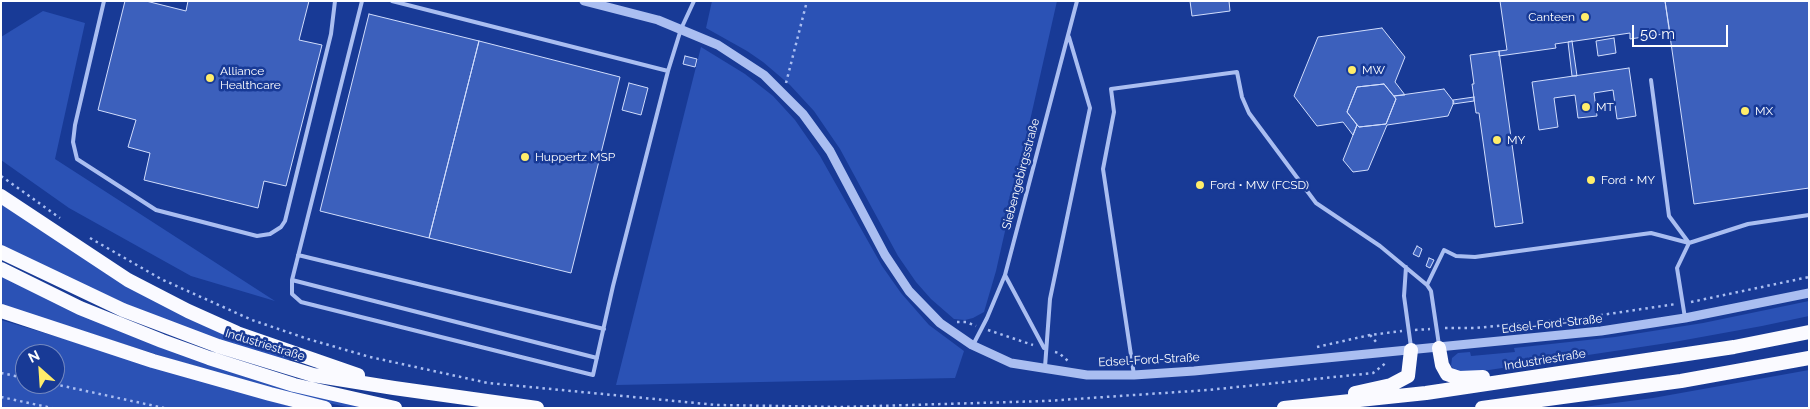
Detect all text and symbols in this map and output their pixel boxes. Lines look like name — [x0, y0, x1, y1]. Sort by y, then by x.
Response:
place label: Canteen — [1528, 10, 1575, 24]
marker: Canteen — [1579, 11, 1591, 23]
scale bar — [1635, 15, 1731, 47]
text: 50 m — [1640, 25, 1675, 43]
place label: MW — [1362, 63, 1385, 77]
place label: Alliance Healthcare — [220, 64, 281, 92]
marker: MW — [1346, 64, 1358, 76]
marker: Alliance Healthcare — [204, 72, 216, 84]
place label: MT — [1596, 100, 1614, 114]
marker: MT — [1580, 101, 1592, 113]
place label: MX — [1755, 104, 1773, 118]
marker: MX — [1739, 105, 1751, 117]
street label: Siebengebirgsstraße — [999, 117, 1043, 231]
place label: MY — [1507, 133, 1525, 147]
marker: MY — [1491, 134, 1503, 146]
place label: Huppertz MSP — [535, 150, 615, 164]
marker: Huppertz MSP — [519, 151, 531, 163]
place label: Ford • MY — [1601, 173, 1655, 187]
marker: Ford • MY — [1585, 174, 1597, 186]
place label: Ford • MW (FCSD) — [1210, 178, 1309, 192]
marker: Ford • MW (FCSD) — [1194, 179, 1206, 191]
street label: Edsel-Ford-Straße — [1501, 312, 1603, 336]
street label: Industriestraße — [223, 326, 307, 364]
north arrow — [15, 344, 65, 394]
street label: Industriestraße — [1503, 346, 1587, 374]
text: N — [26, 347, 42, 366]
street label: Edsel-Ford-Straße — [1098, 350, 1200, 370]

